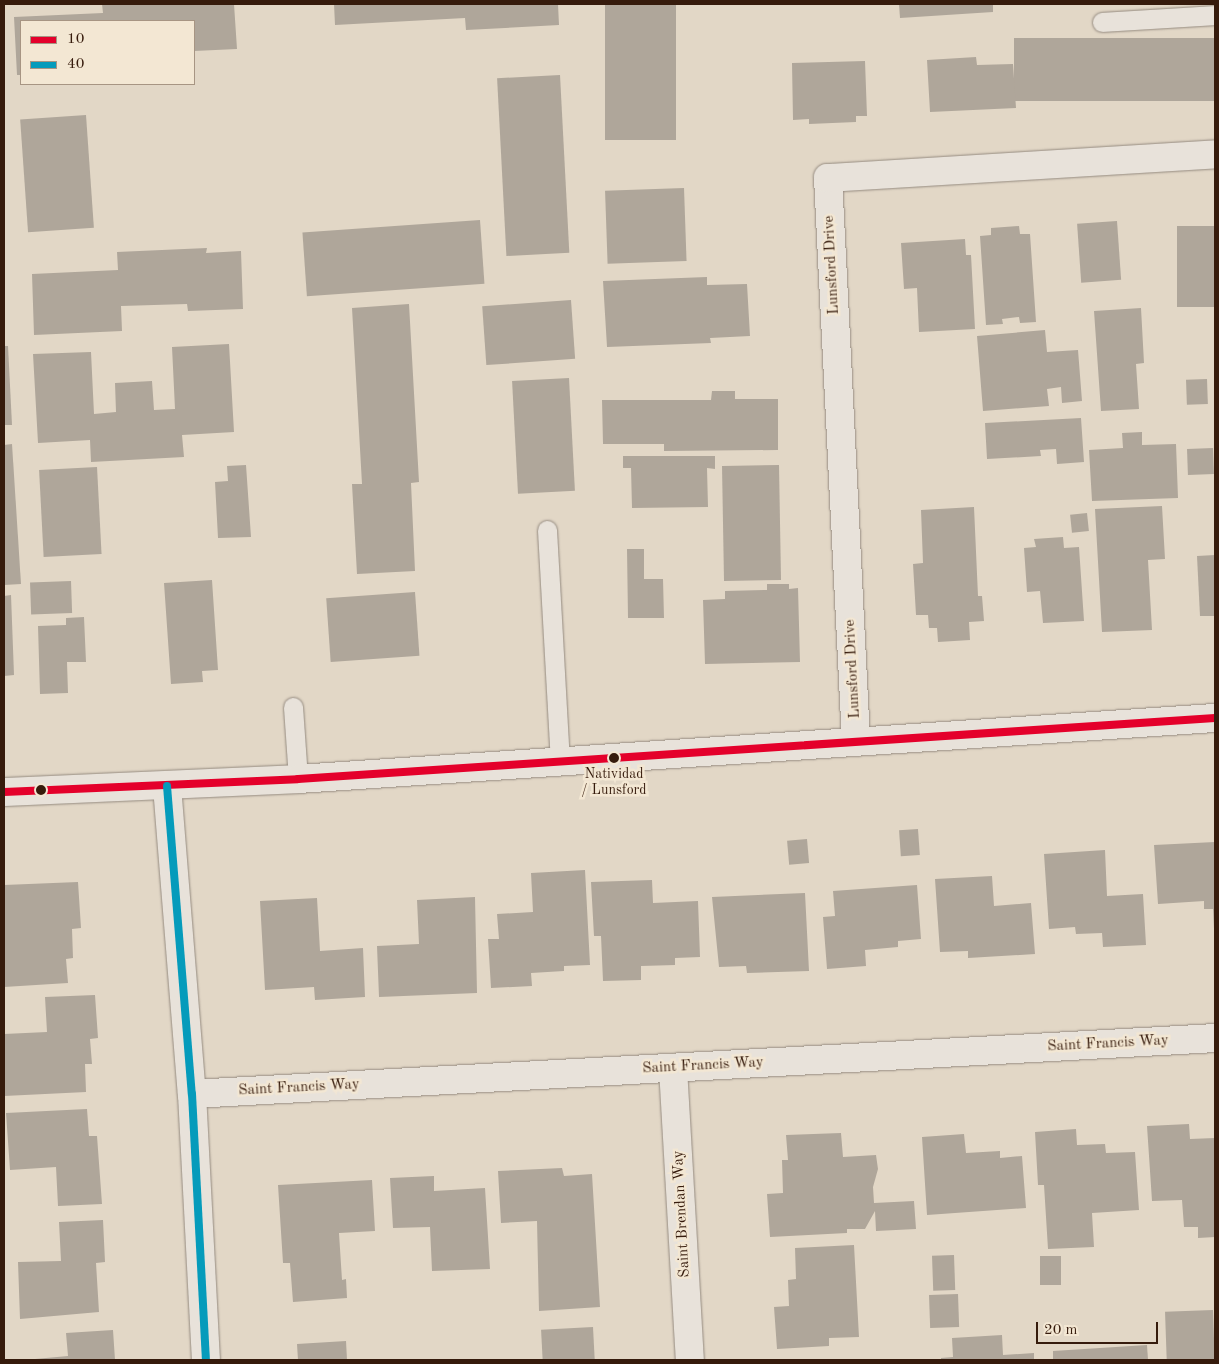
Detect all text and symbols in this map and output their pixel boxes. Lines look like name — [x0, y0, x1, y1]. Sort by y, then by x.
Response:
legend — [20, 20, 195, 85]
text: 10 — [67, 32, 84, 47]
text: 40 — [67, 57, 84, 72]
street label: Lunsford Drive — [820, 215, 844, 315]
street label: Lunsford Drive — [841, 619, 865, 719]
marker: Natividad / Lunsford — [609, 753, 619, 763]
place label: Natividad / Lunsford — [581, 766, 647, 799]
unlabelled marker — [36, 785, 46, 795]
street label: Saint Francis Way — [1047, 1032, 1169, 1056]
street label: Saint Francis Way — [642, 1054, 764, 1078]
street label: Saint Francis Way — [238, 1076, 360, 1100]
street label: Saint Brendan Way — [670, 1150, 694, 1278]
scale bar — [1039, 1312, 1162, 1344]
text: 20 m — [1044, 1323, 1078, 1338]

